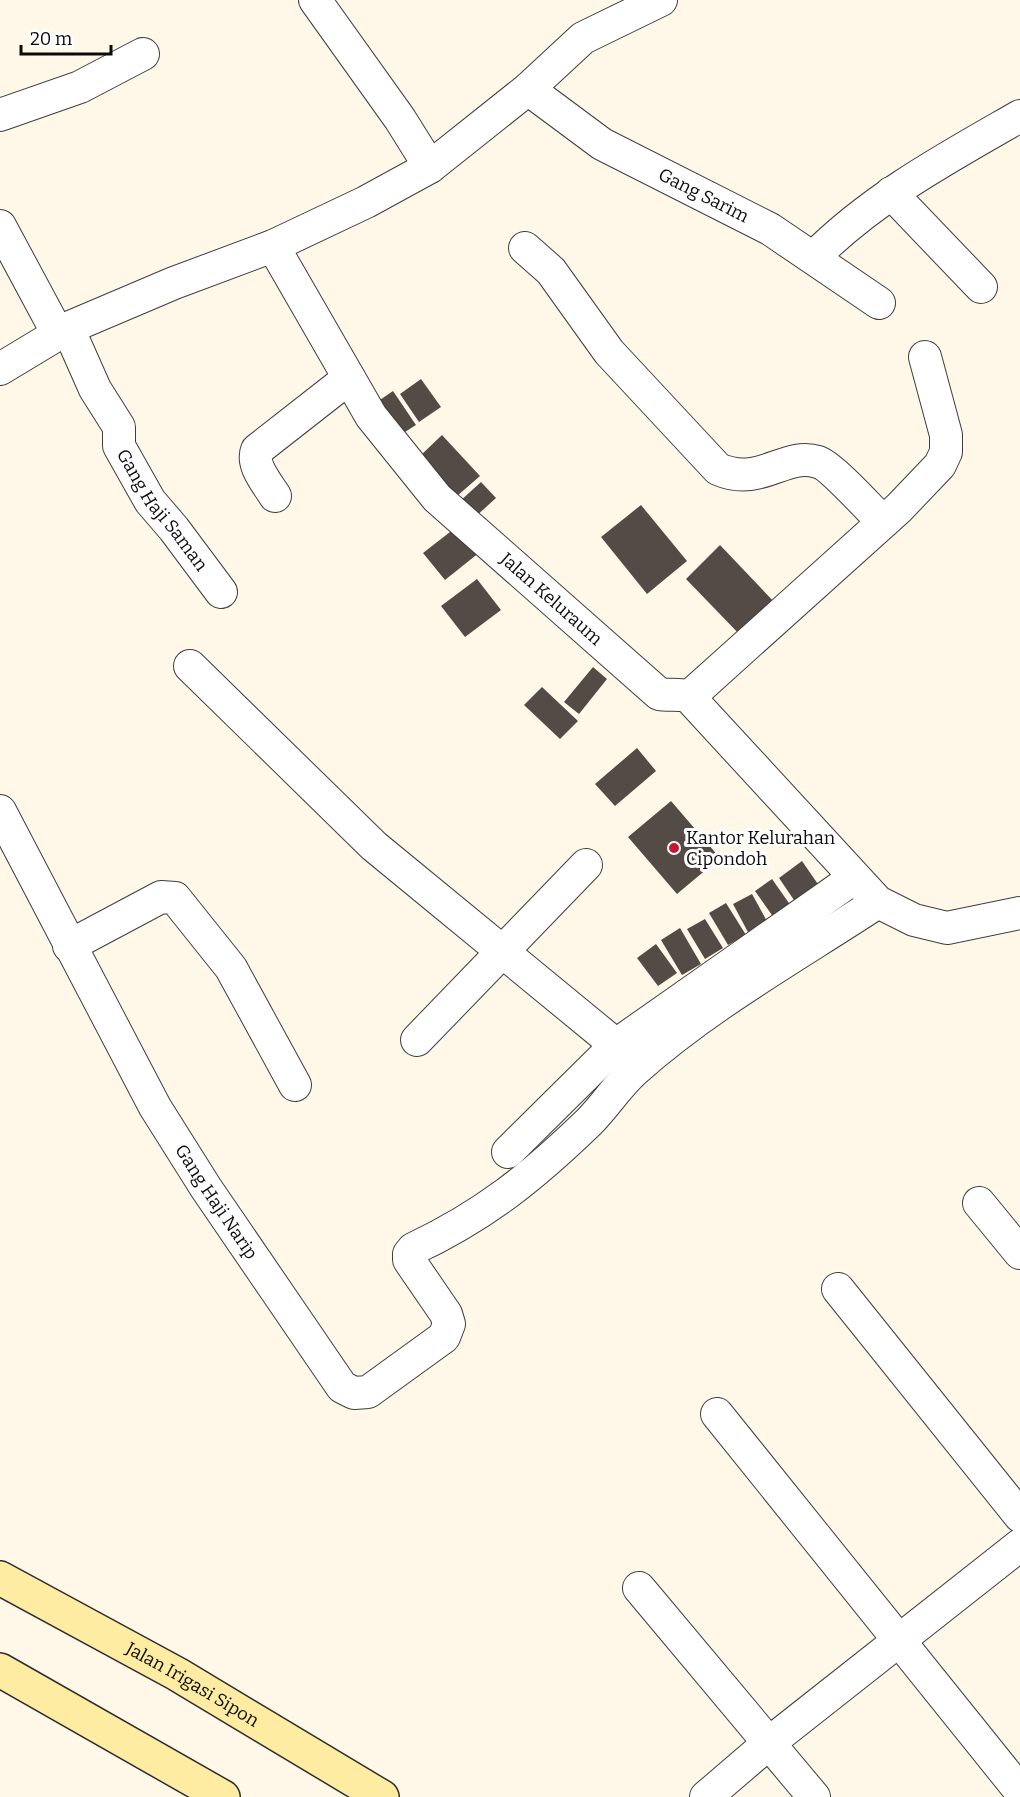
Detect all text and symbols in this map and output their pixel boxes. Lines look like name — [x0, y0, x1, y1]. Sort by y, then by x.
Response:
scale bar — [21, 18, 111, 56]
text: 20 m — [30, 28, 72, 50]
street label: Gang Sarim — [655, 163, 752, 227]
street label: Gang Haji Saman — [112, 445, 213, 576]
street label: Jalan Keluraum — [495, 547, 607, 650]
place label: Kantor Kelurahan Cipondoh — [686, 827, 836, 870]
marker: Kantor Kelurahan Cipondoh — [667, 841, 681, 855]
street label: Gang Haji Narip — [170, 1140, 262, 1263]
street label: Jalan Irigasi Sipon — [121, 1637, 264, 1732]

